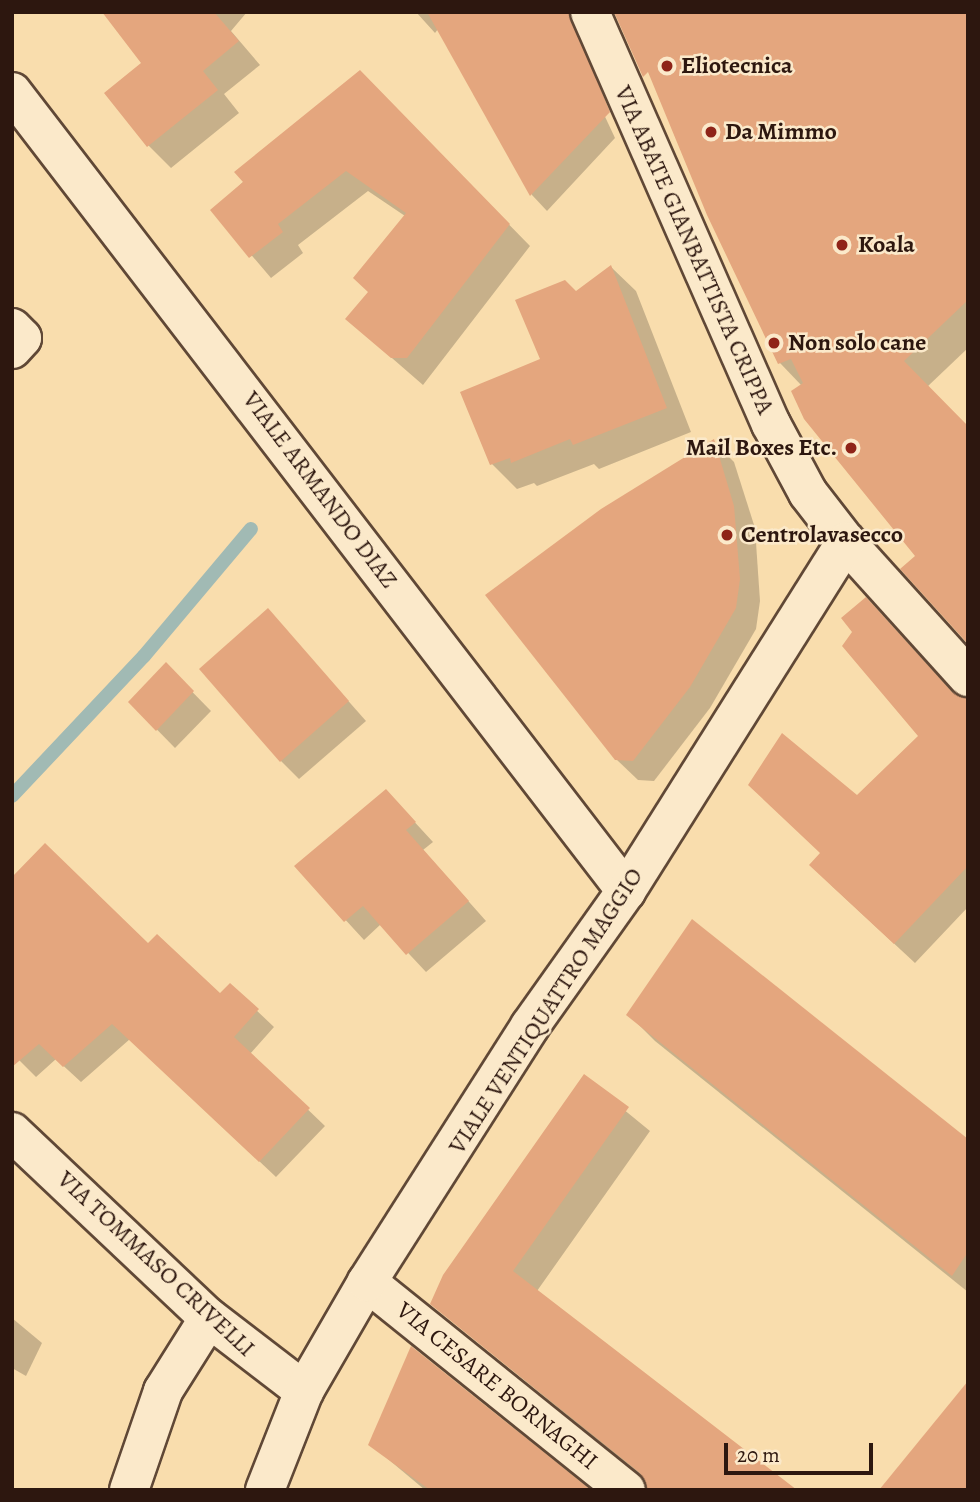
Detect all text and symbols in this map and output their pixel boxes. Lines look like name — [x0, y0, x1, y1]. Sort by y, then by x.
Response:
place label: Eliotecnica — [681, 52, 793, 80]
marker: Eliotecnica — [659, 58, 675, 74]
street label: VIA ABATE GIANBATTISTA CRIPPA — [608, 81, 780, 419]
place label: Da Mimmo — [725, 118, 837, 146]
marker: Da Mimmo — [703, 124, 719, 140]
place label: Koala — [858, 231, 915, 259]
marker: Koala — [832, 235, 852, 255]
place label: Non solo cane — [788, 329, 926, 357]
marker: Non solo cane — [766, 335, 782, 351]
street label: VIALE ARMANDO DIAZ — [237, 386, 403, 594]
place label: Mail Boxes Etc. — [686, 434, 837, 462]
marker: Mail Boxes Etc. — [843, 440, 859, 456]
place label: Centrolavasecco — [741, 521, 903, 549]
marker: Centrolavasecco — [719, 527, 735, 543]
street label: VIALE VENTIQUATTRO MAGGIO — [443, 863, 649, 1159]
street label: VIA TOMMASO CRIVELLI — [51, 1165, 261, 1363]
street label: VIA CESARE BORNAGHI — [391, 1296, 603, 1476]
scale bar — [728, 1428, 877, 1472]
text: 20 m — [737, 1441, 780, 1469]

